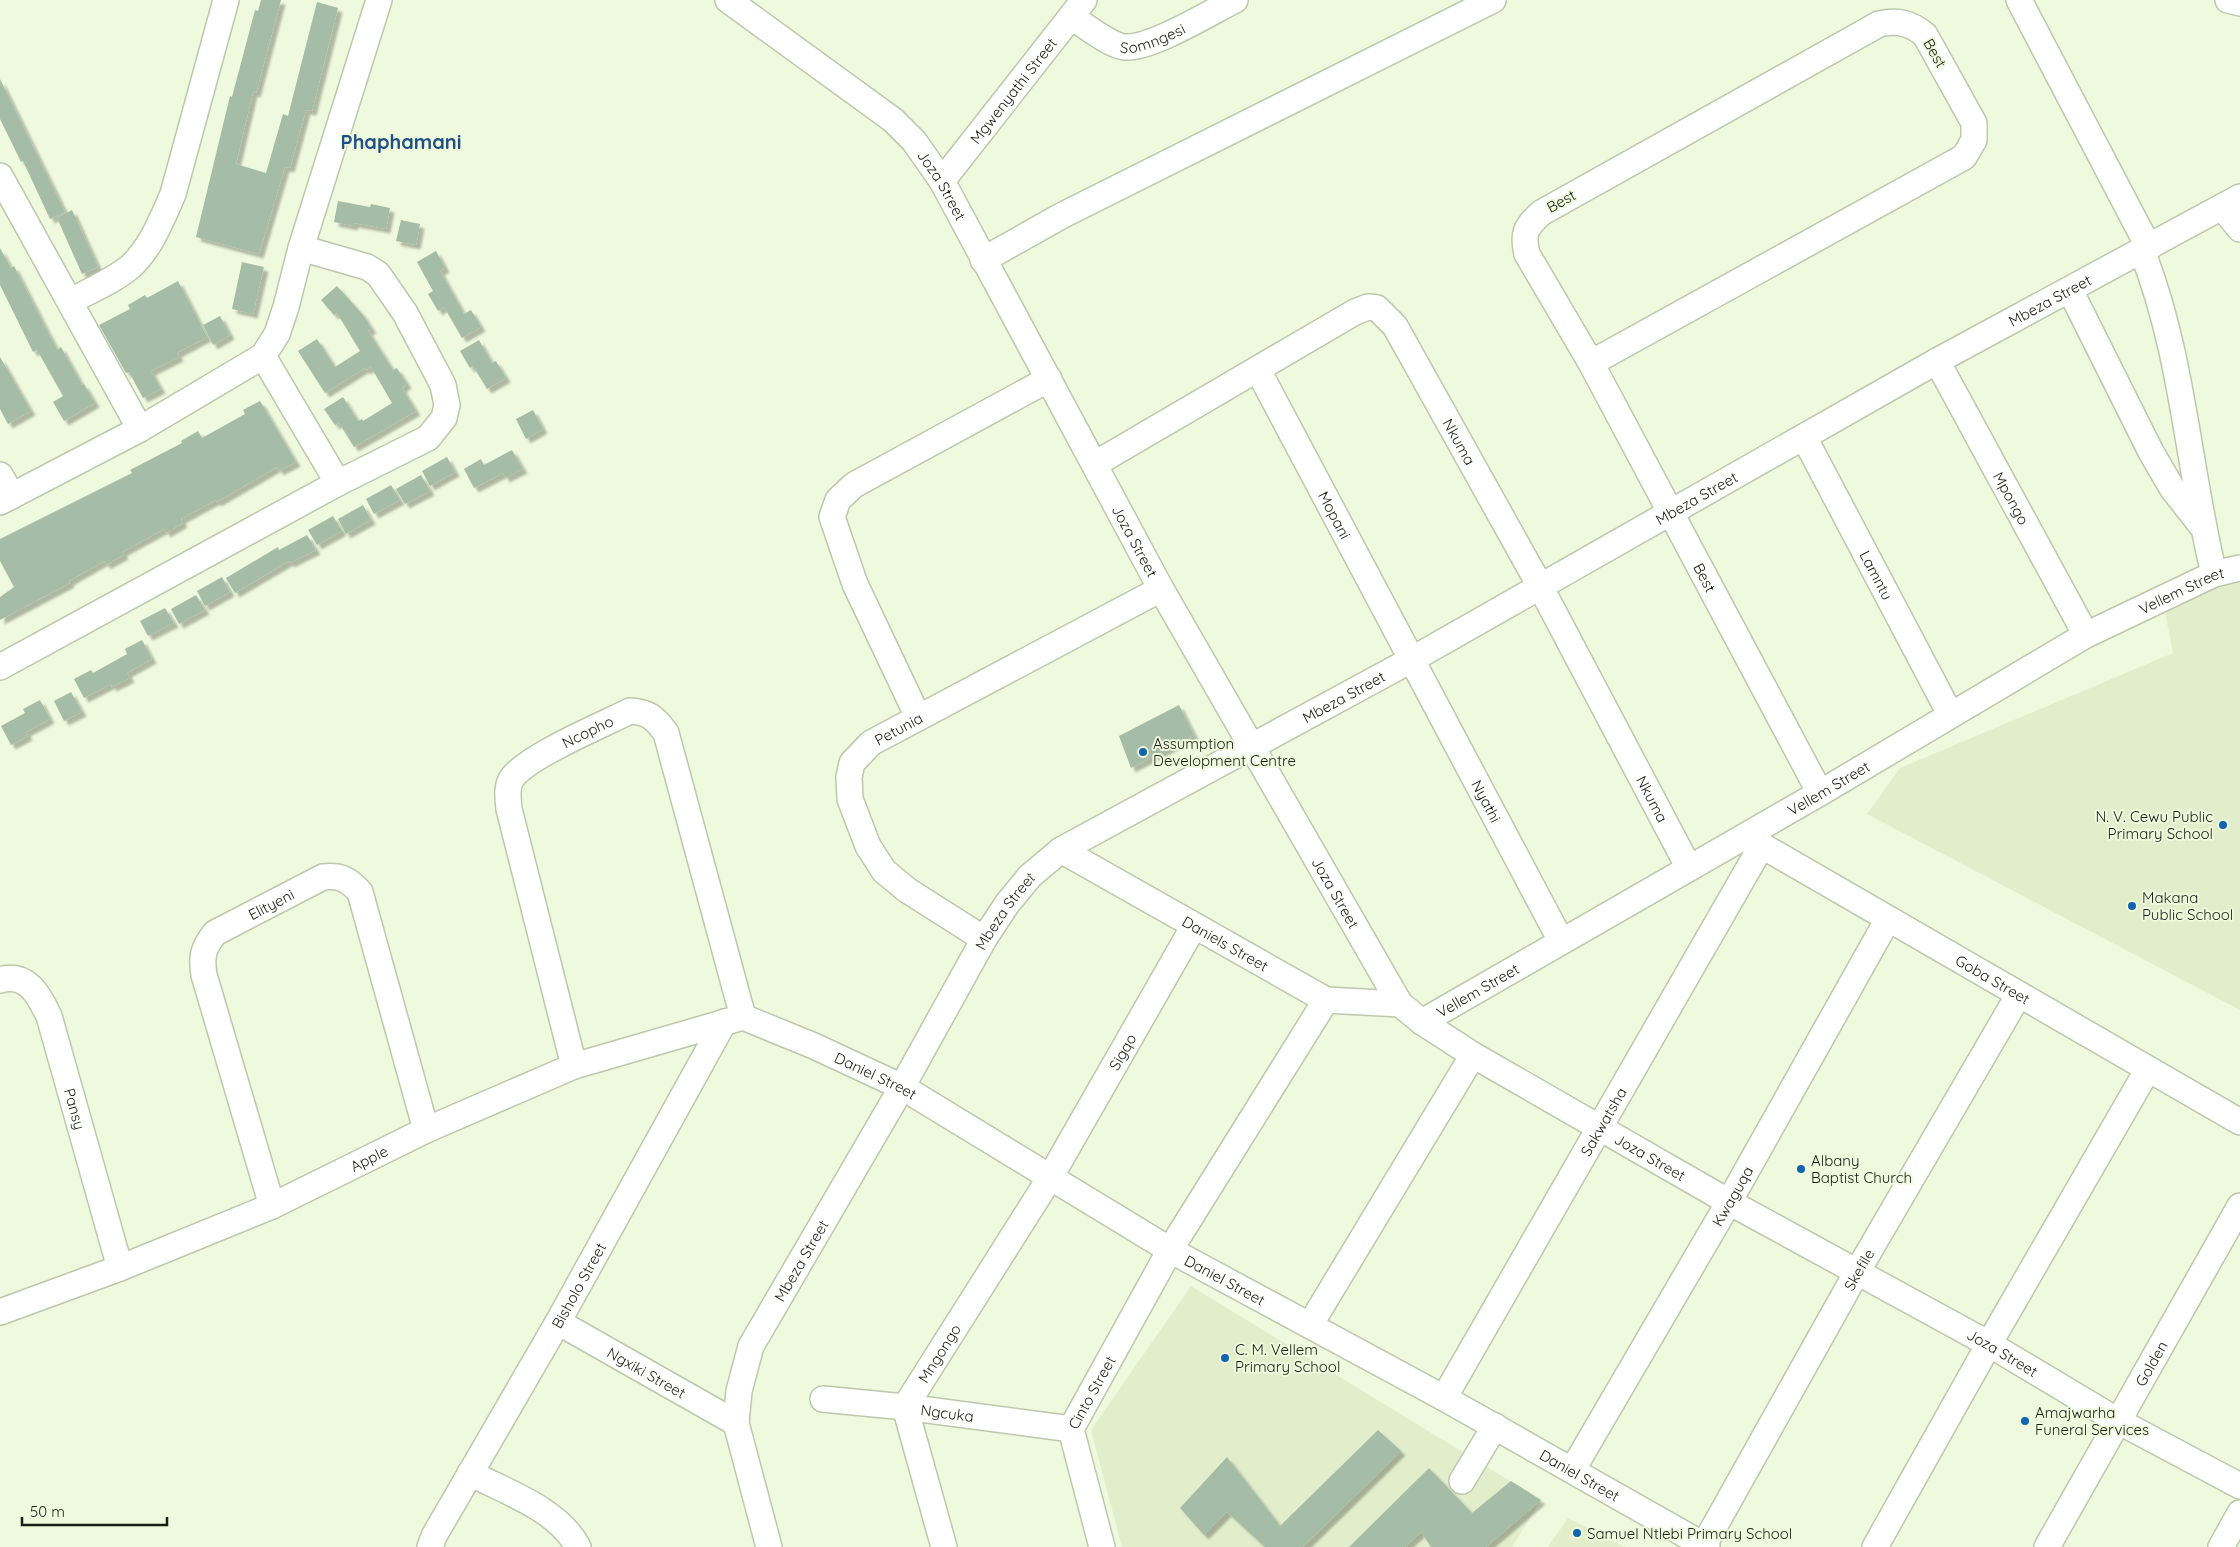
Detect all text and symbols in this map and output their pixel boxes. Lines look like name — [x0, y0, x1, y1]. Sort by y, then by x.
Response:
street label: Somngesi — [1119, 19, 1188, 57]
street label: Mgwenyathi Street — [965, 34, 1061, 147]
street label: Best — [1919, 35, 1951, 71]
district label: Phaphamani — [341, 129, 461, 154]
street label: Joza Street — [914, 146, 971, 223]
street label: Best — [1543, 185, 1579, 217]
street label: Mbeza Street — [2005, 270, 2094, 330]
street label: Nkuma — [1439, 415, 1480, 468]
street label: Mbeza Street — [1652, 467, 1741, 529]
street label: Mpongo — [1989, 468, 2034, 528]
street label: Mopani — [1314, 488, 1355, 542]
street label: Joza Street — [1108, 502, 1162, 580]
street label: Lamntu — [1856, 547, 1898, 603]
street label: Best — [1690, 559, 1721, 595]
street label: Vellem Street — [2135, 563, 2226, 618]
street label: Mbeza Street — [1299, 667, 1388, 727]
street label: Petunia — [871, 708, 926, 749]
street label: Ncopho — [559, 711, 616, 752]
place label: Assumption Development Centre — [1153, 734, 1296, 770]
marker: Assumption Development Centre — [1137, 746, 1149, 758]
street label: Vellem Street — [1784, 756, 1873, 819]
street label: Nkuma — [1632, 772, 1673, 825]
street label: Nyathi — [1468, 777, 1506, 826]
place label: N. V. Cewu Public Primary School — [2095, 807, 2213, 843]
marker: N. V. Cewu Public Primary School — [2217, 819, 2229, 831]
street label: Joza Street — [1308, 854, 1364, 932]
street label: Mbeza Street — [970, 867, 1038, 953]
street label: Elityeni — [245, 884, 297, 924]
place label: Makana Public School — [2142, 888, 2233, 924]
marker: Makana Public School — [2126, 900, 2138, 912]
street label: Daniels Street — [1179, 911, 1272, 975]
street label: Goba Street — [1952, 950, 2033, 1008]
street label: Vellem Street — [1433, 959, 1522, 1021]
street label: Sigqo — [1104, 1030, 1140, 1073]
street label: Daniel Street — [832, 1047, 920, 1103]
street label: Sakwatsha — [1576, 1084, 1630, 1159]
street label: Pansy — [60, 1086, 90, 1132]
street label: Joza Street — [1611, 1129, 1689, 1185]
street label: Apple — [347, 1141, 391, 1175]
place label: Albany Baptist Church — [1811, 1151, 1912, 1187]
street label: Kwaguqa — [1707, 1163, 1757, 1230]
marker: Albany Baptist Church — [1795, 1163, 1807, 1175]
street label: Mbeza Street — [770, 1216, 832, 1305]
street label: Bisholo Street — [547, 1239, 610, 1332]
street label: Skefile — [1839, 1245, 1878, 1294]
street label: Daniel Street — [1181, 1250, 1269, 1309]
street label: Mngongo — [913, 1320, 965, 1386]
street label: Joza Street — [1964, 1324, 2041, 1381]
street label: Golden — [2131, 1337, 2171, 1389]
place label: C. M. Vellem Primary School — [1235, 1340, 1340, 1376]
street label: Ngxiki Street — [604, 1343, 689, 1402]
street label: Cinto Street — [1063, 1352, 1119, 1432]
marker: C. M. Vellem Primary School — [1219, 1352, 1231, 1364]
street label: Ngcuka — [920, 1400, 975, 1426]
place label: Amajwarha Funeral Services — [2035, 1403, 2149, 1439]
marker: Amajwarha Funeral Services — [2019, 1415, 2031, 1427]
street label: Daniel Street — [1536, 1445, 1623, 1505]
scale bar — [22, 1494, 168, 1526]
text: 50 m — [30, 1502, 65, 1521]
place label: Samuel Ntlebi Primary School — [1587, 1524, 1792, 1543]
marker: Samuel Ntlebi Primary School — [1571, 1527, 1583, 1539]

